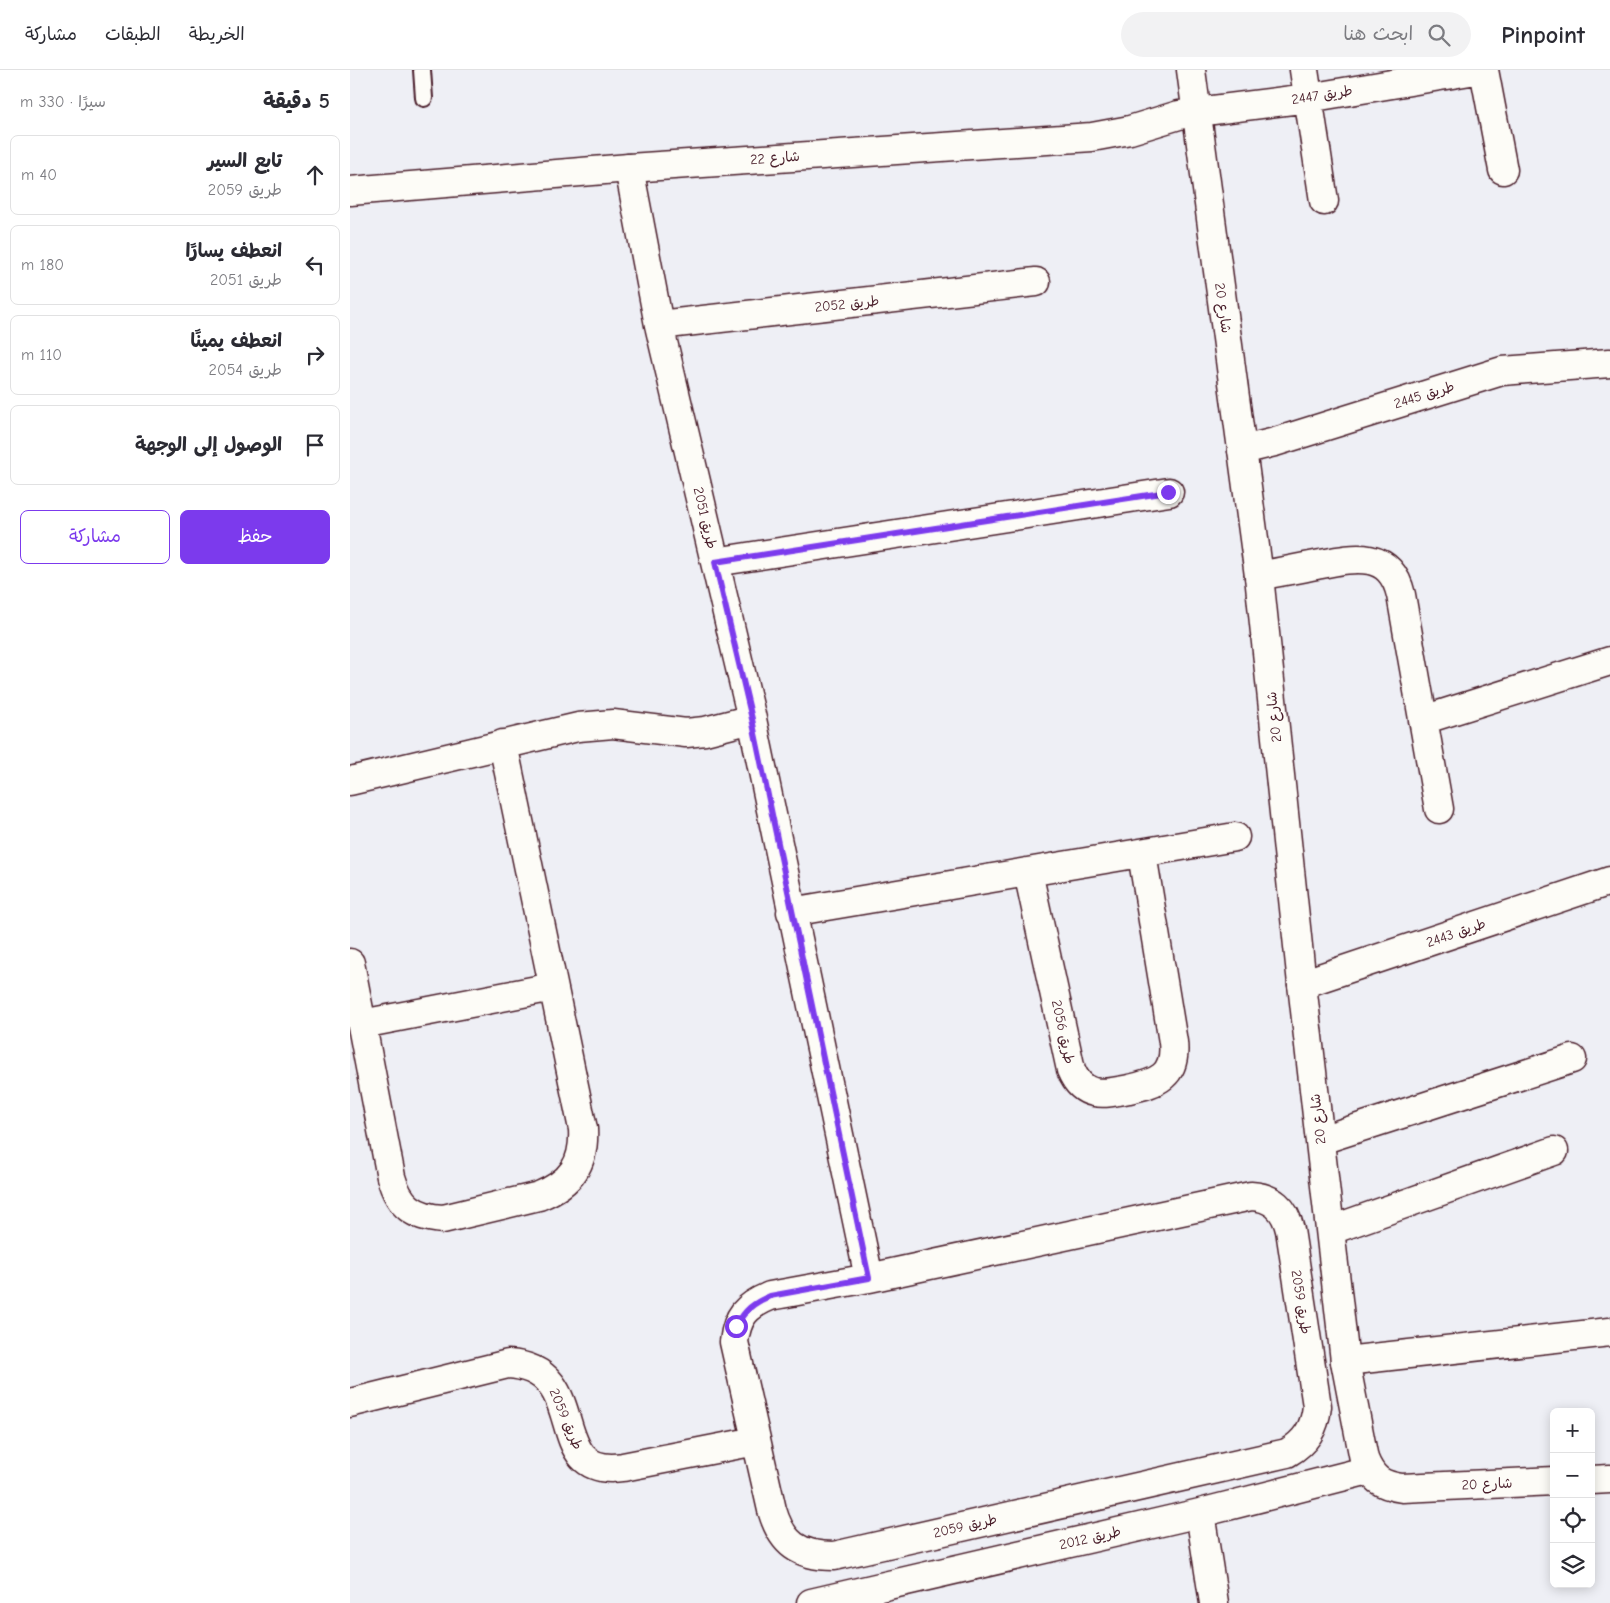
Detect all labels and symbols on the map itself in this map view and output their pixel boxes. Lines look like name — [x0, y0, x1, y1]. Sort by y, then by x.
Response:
street label: طريق 2447 — [1290, 82, 1354, 108]
street label: شارع 22 — [750, 148, 800, 169]
street label: شارع 20 — [1210, 282, 1235, 334]
street label: طريق 2052 — [814, 292, 880, 316]
street label: طريق 2445 — [1392, 378, 1456, 412]
route end — [1157, 481, 1180, 504]
street label: طريق 2051 — [690, 485, 720, 551]
street label: شارع 20 — [1263, 691, 1286, 743]
street label: طريق 2443 — [1424, 915, 1488, 951]
street label: طريق 2056 — [1048, 998, 1078, 1066]
street label: شارع 20 — [1306, 1093, 1331, 1145]
street label: طريق 2059 — [1288, 1269, 1314, 1335]
route start — [725, 1315, 748, 1338]
street label: طريق 2059 — [545, 1386, 587, 1452]
street label: شارع 20 — [1461, 1475, 1513, 1494]
street label: طريق 2059 — [931, 1510, 999, 1542]
street label: طريق 2012 — [1057, 1523, 1123, 1553]

